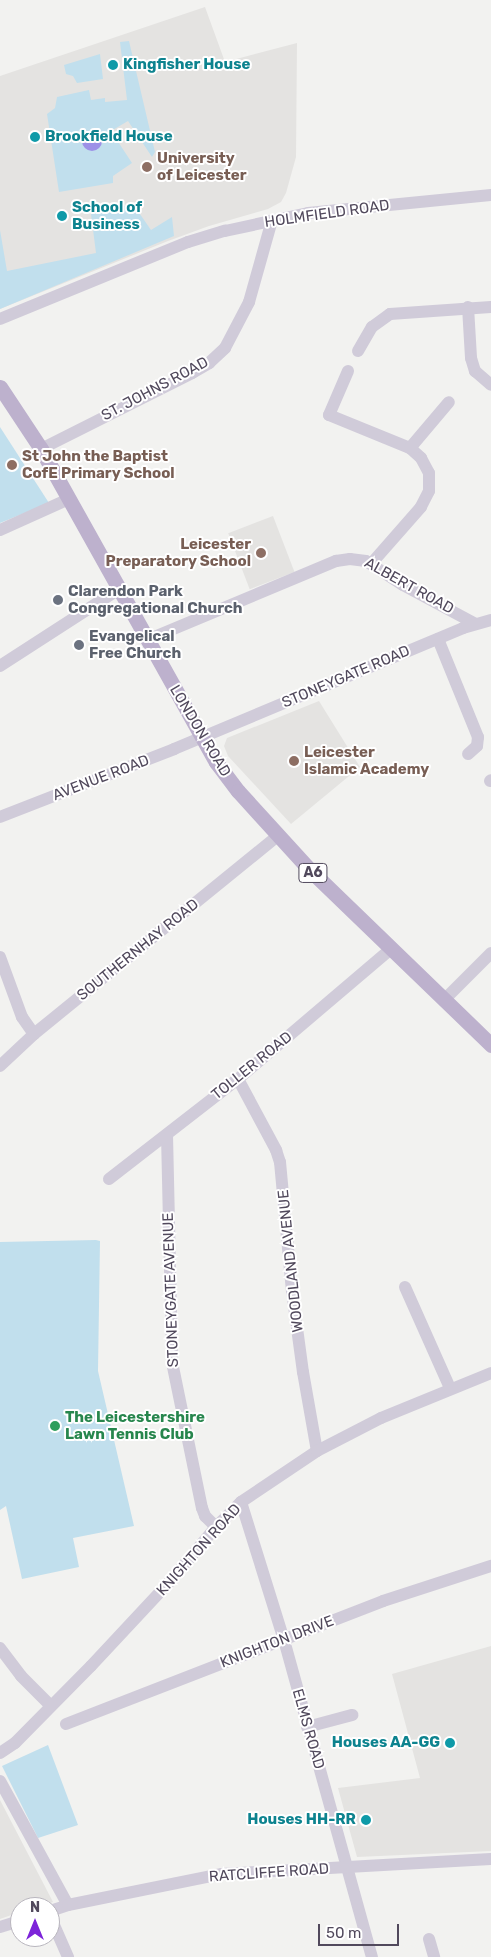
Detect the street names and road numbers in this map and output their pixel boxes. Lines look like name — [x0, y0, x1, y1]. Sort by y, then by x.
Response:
street label: HOLMFIELD ROAD — [263, 196, 391, 232]
street label: ST. JOHNS ROAD — [99, 353, 211, 425]
street label: ALBERT ROAD — [361, 554, 457, 618]
street label: STONEYGATE ROAD — [279, 642, 413, 712]
street label: LONDON ROAD — [166, 682, 234, 780]
street label: AVENUE ROAD — [50, 751, 152, 805]
road number: A6 — [298, 861, 328, 884]
street label: SOUTHERNHAY ROAD — [73, 895, 203, 1005]
street label: TOLLER ROAD — [208, 1028, 296, 1104]
street label: WOODLAND AVENUE — [275, 1189, 307, 1333]
street label: STONEYGATE AVENUE — [159, 1212, 183, 1368]
street label: KNIGHTON ROAD — [153, 1500, 245, 1600]
street label: KNIGHTON DRIVE — [218, 1612, 336, 1672]
street label: ELMS ROAD — [288, 1687, 328, 1771]
street label: RATCLIFFE ROAD — [208, 1860, 330, 1886]

